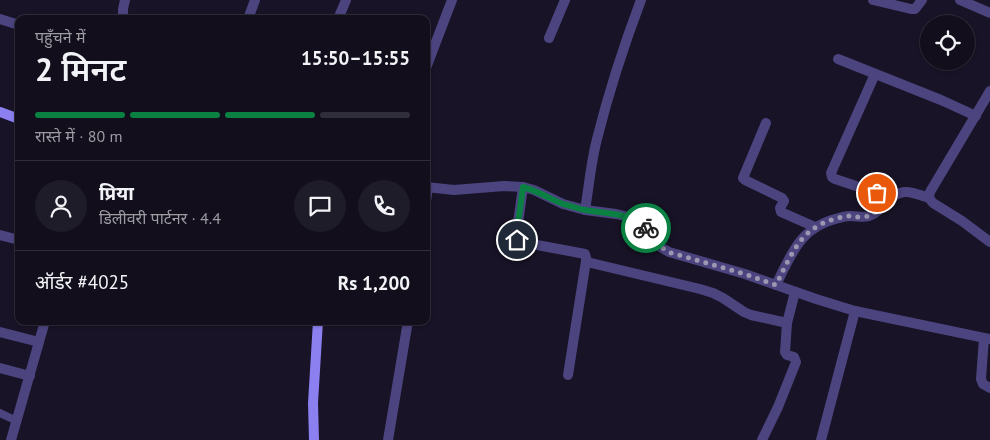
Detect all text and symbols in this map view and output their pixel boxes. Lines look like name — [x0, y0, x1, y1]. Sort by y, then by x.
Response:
map controls — [920, 15, 975, 70]
button: locate — [920, 15, 975, 70]
text: पहुँचने में — [35, 27, 85, 47]
text: 15:50–15:55 — [301, 46, 410, 70]
text: 2 मिनट — [35, 48, 126, 90]
text: रास्ते में · 80 m — [35, 126, 122, 146]
pin — [856, 172, 898, 214]
icon: bag — [863, 179, 891, 207]
button: person — [35, 180, 87, 232]
button: chat — [294, 180, 346, 232]
button: phone — [358, 180, 410, 232]
text: प्रिया — [99, 181, 134, 205]
courier — [621, 203, 671, 253]
text: डिलीवरी पार्टनर · 4.4 — [99, 208, 221, 228]
icon: bike — [632, 214, 660, 242]
pin — [496, 219, 538, 261]
icon: home — [503, 226, 531, 254]
text: ऑर्डर #4025 — [35, 270, 129, 294]
text: Rs 1,200 — [338, 271, 410, 295]

